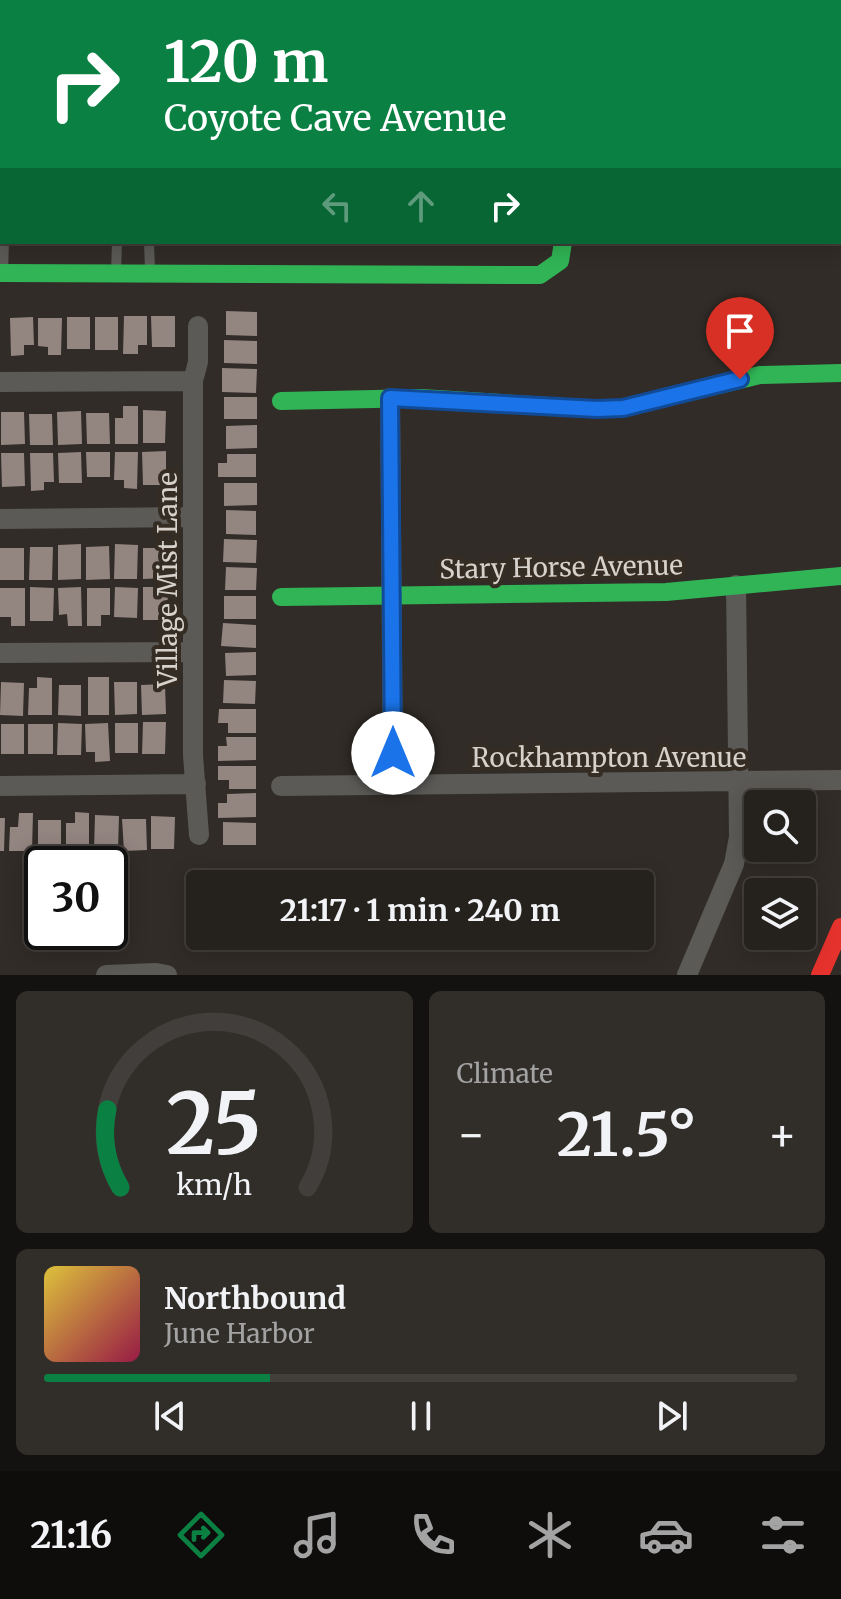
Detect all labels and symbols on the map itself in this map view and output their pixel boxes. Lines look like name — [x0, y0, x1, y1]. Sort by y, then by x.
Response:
pin — [706, 297, 774, 379]
street label: Village Mist Lane — [151, 472, 184, 689]
street label: Stary Horse Avenue — [439, 548, 683, 586]
position arrow — [351, 711, 435, 795]
street label: Rockhampton Avenue — [472, 741, 746, 774]
speed limit sign: 30 — [24, 846, 128, 950]

